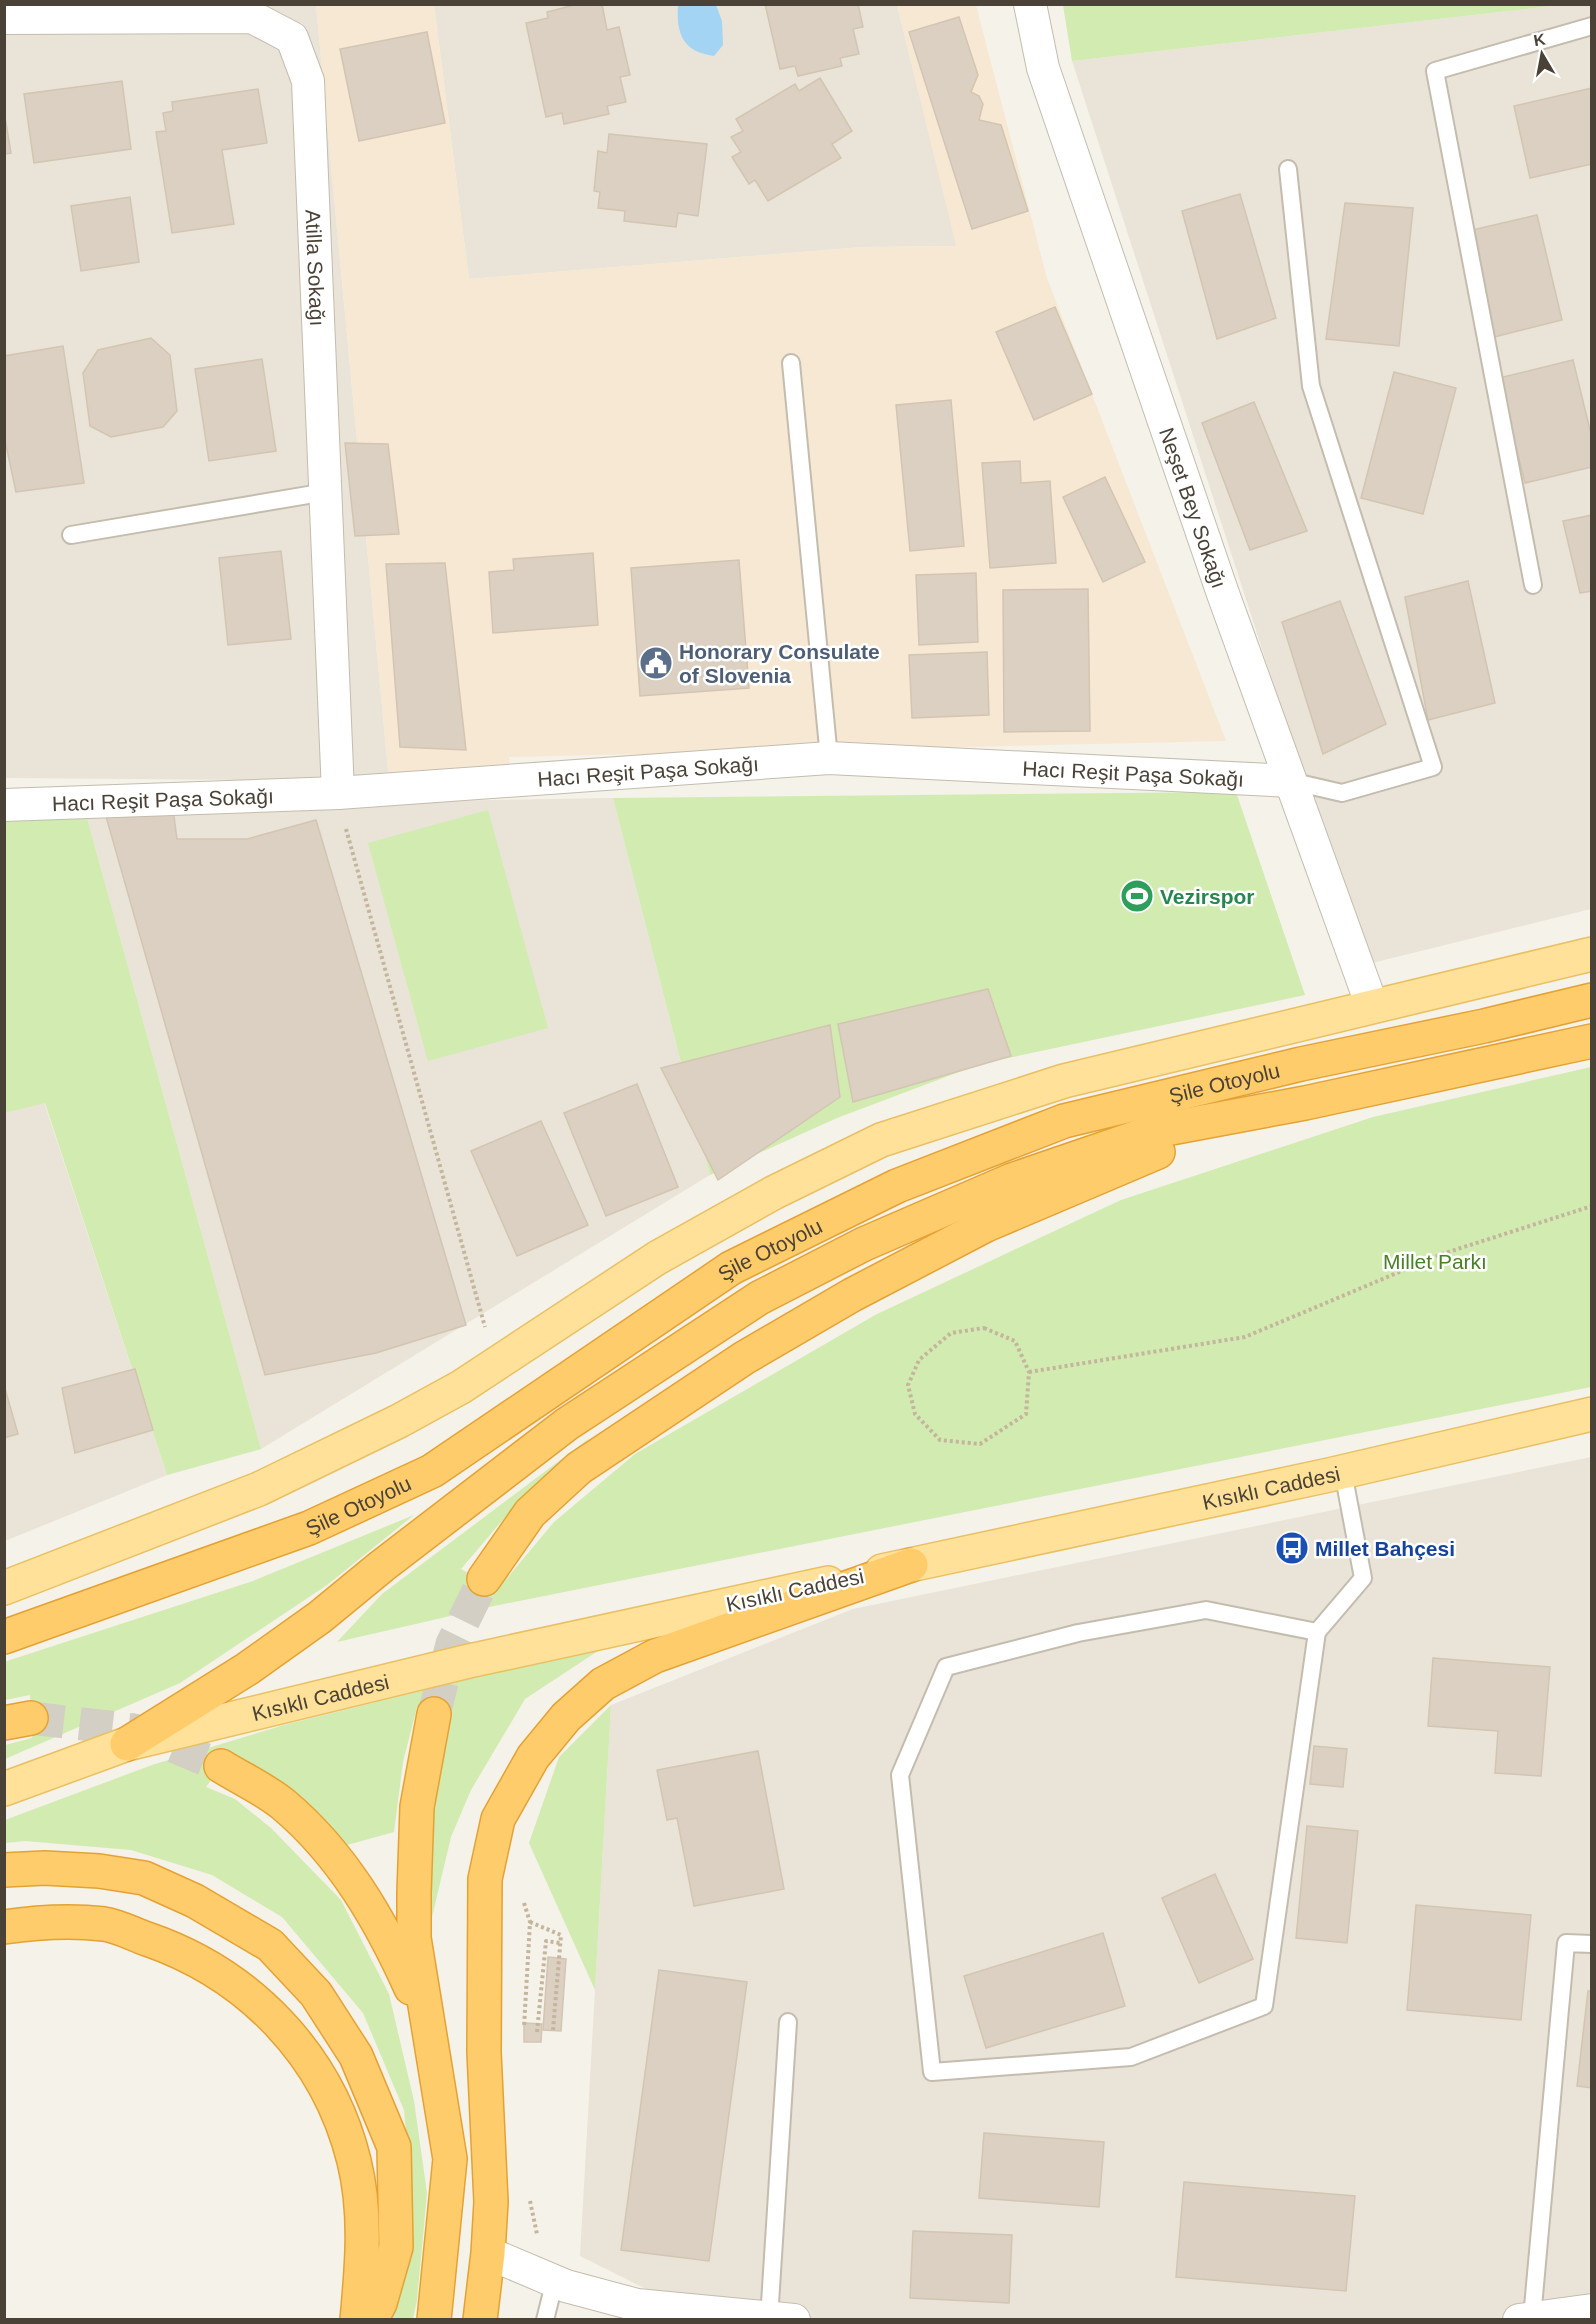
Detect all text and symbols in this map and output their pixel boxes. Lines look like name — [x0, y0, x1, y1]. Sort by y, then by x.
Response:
north arrow — [1512, 24, 1572, 84]
text: K — [1532, 30, 1547, 49]
street label: Atilla Sokağı — [302, 209, 330, 327]
street label: Neşet Bey Sokağı — [1155, 424, 1232, 591]
place label: Honorary Consulate of Slovenia — [679, 640, 880, 687]
public building icon: Honorary Consulate of Slovenia — [638, 645, 674, 681]
street label: Hacı Reşit Paşa Sokağı — [537, 752, 759, 790]
street label: Hacı Reşit Paşa Sokağı — [1022, 756, 1245, 790]
street label: Hacı Reşit Paşa Sokağı — [52, 784, 274, 815]
sports icon: Vezirspor — [1119, 878, 1155, 914]
place label: Vezirspor — [1160, 885, 1255, 908]
street label: Şile Otoyolu — [1166, 1058, 1282, 1107]
street label: Şile Otoyolu — [713, 1213, 826, 1285]
park label: Millet Parkı — [1383, 1250, 1487, 1273]
street label: Kısıklı Caddesi — [1200, 1461, 1342, 1513]
street label: Şile Otoyolu — [302, 1471, 414, 1540]
bus stop icon: Millet Bahçesi — [1274, 1530, 1310, 1566]
place label: Millet Bahçesi — [1315, 1537, 1455, 1560]
street label: Kısıklı Caddesi — [724, 1564, 866, 1616]
street label: Kısıklı Caddesi — [250, 1669, 391, 1725]

